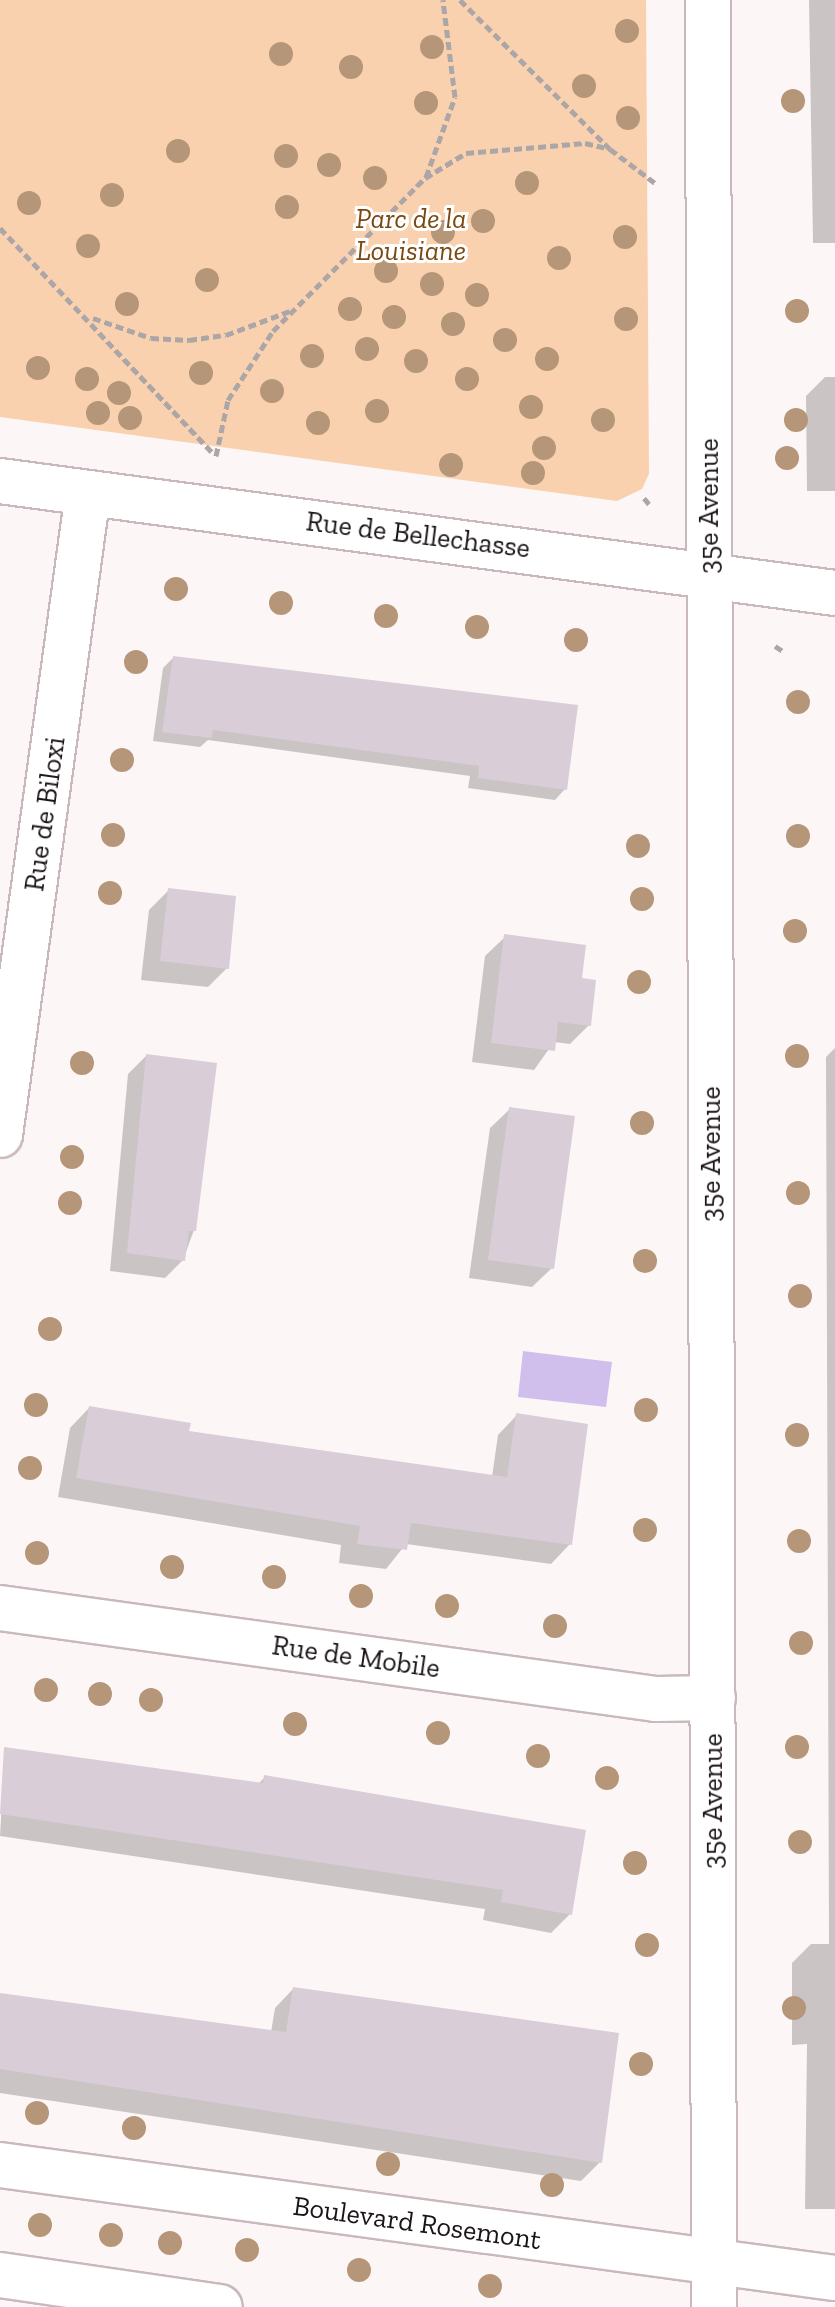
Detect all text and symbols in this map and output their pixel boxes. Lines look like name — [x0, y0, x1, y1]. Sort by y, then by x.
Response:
park label: Parc de la Louisiane — [356, 202, 466, 268]
street label: 35e Avenue — [692, 438, 726, 574]
street label: Rue de Bellechasse — [304, 505, 532, 565]
street label: Rue de Biloxi — [18, 735, 72, 893]
street label: 35e Avenue — [694, 1086, 728, 1222]
street label: Rue de Mobile — [270, 1629, 442, 1685]
street label: 35e Avenue — [696, 1733, 730, 1869]
street label: Boulevard Rosemont — [291, 2189, 543, 2257]

